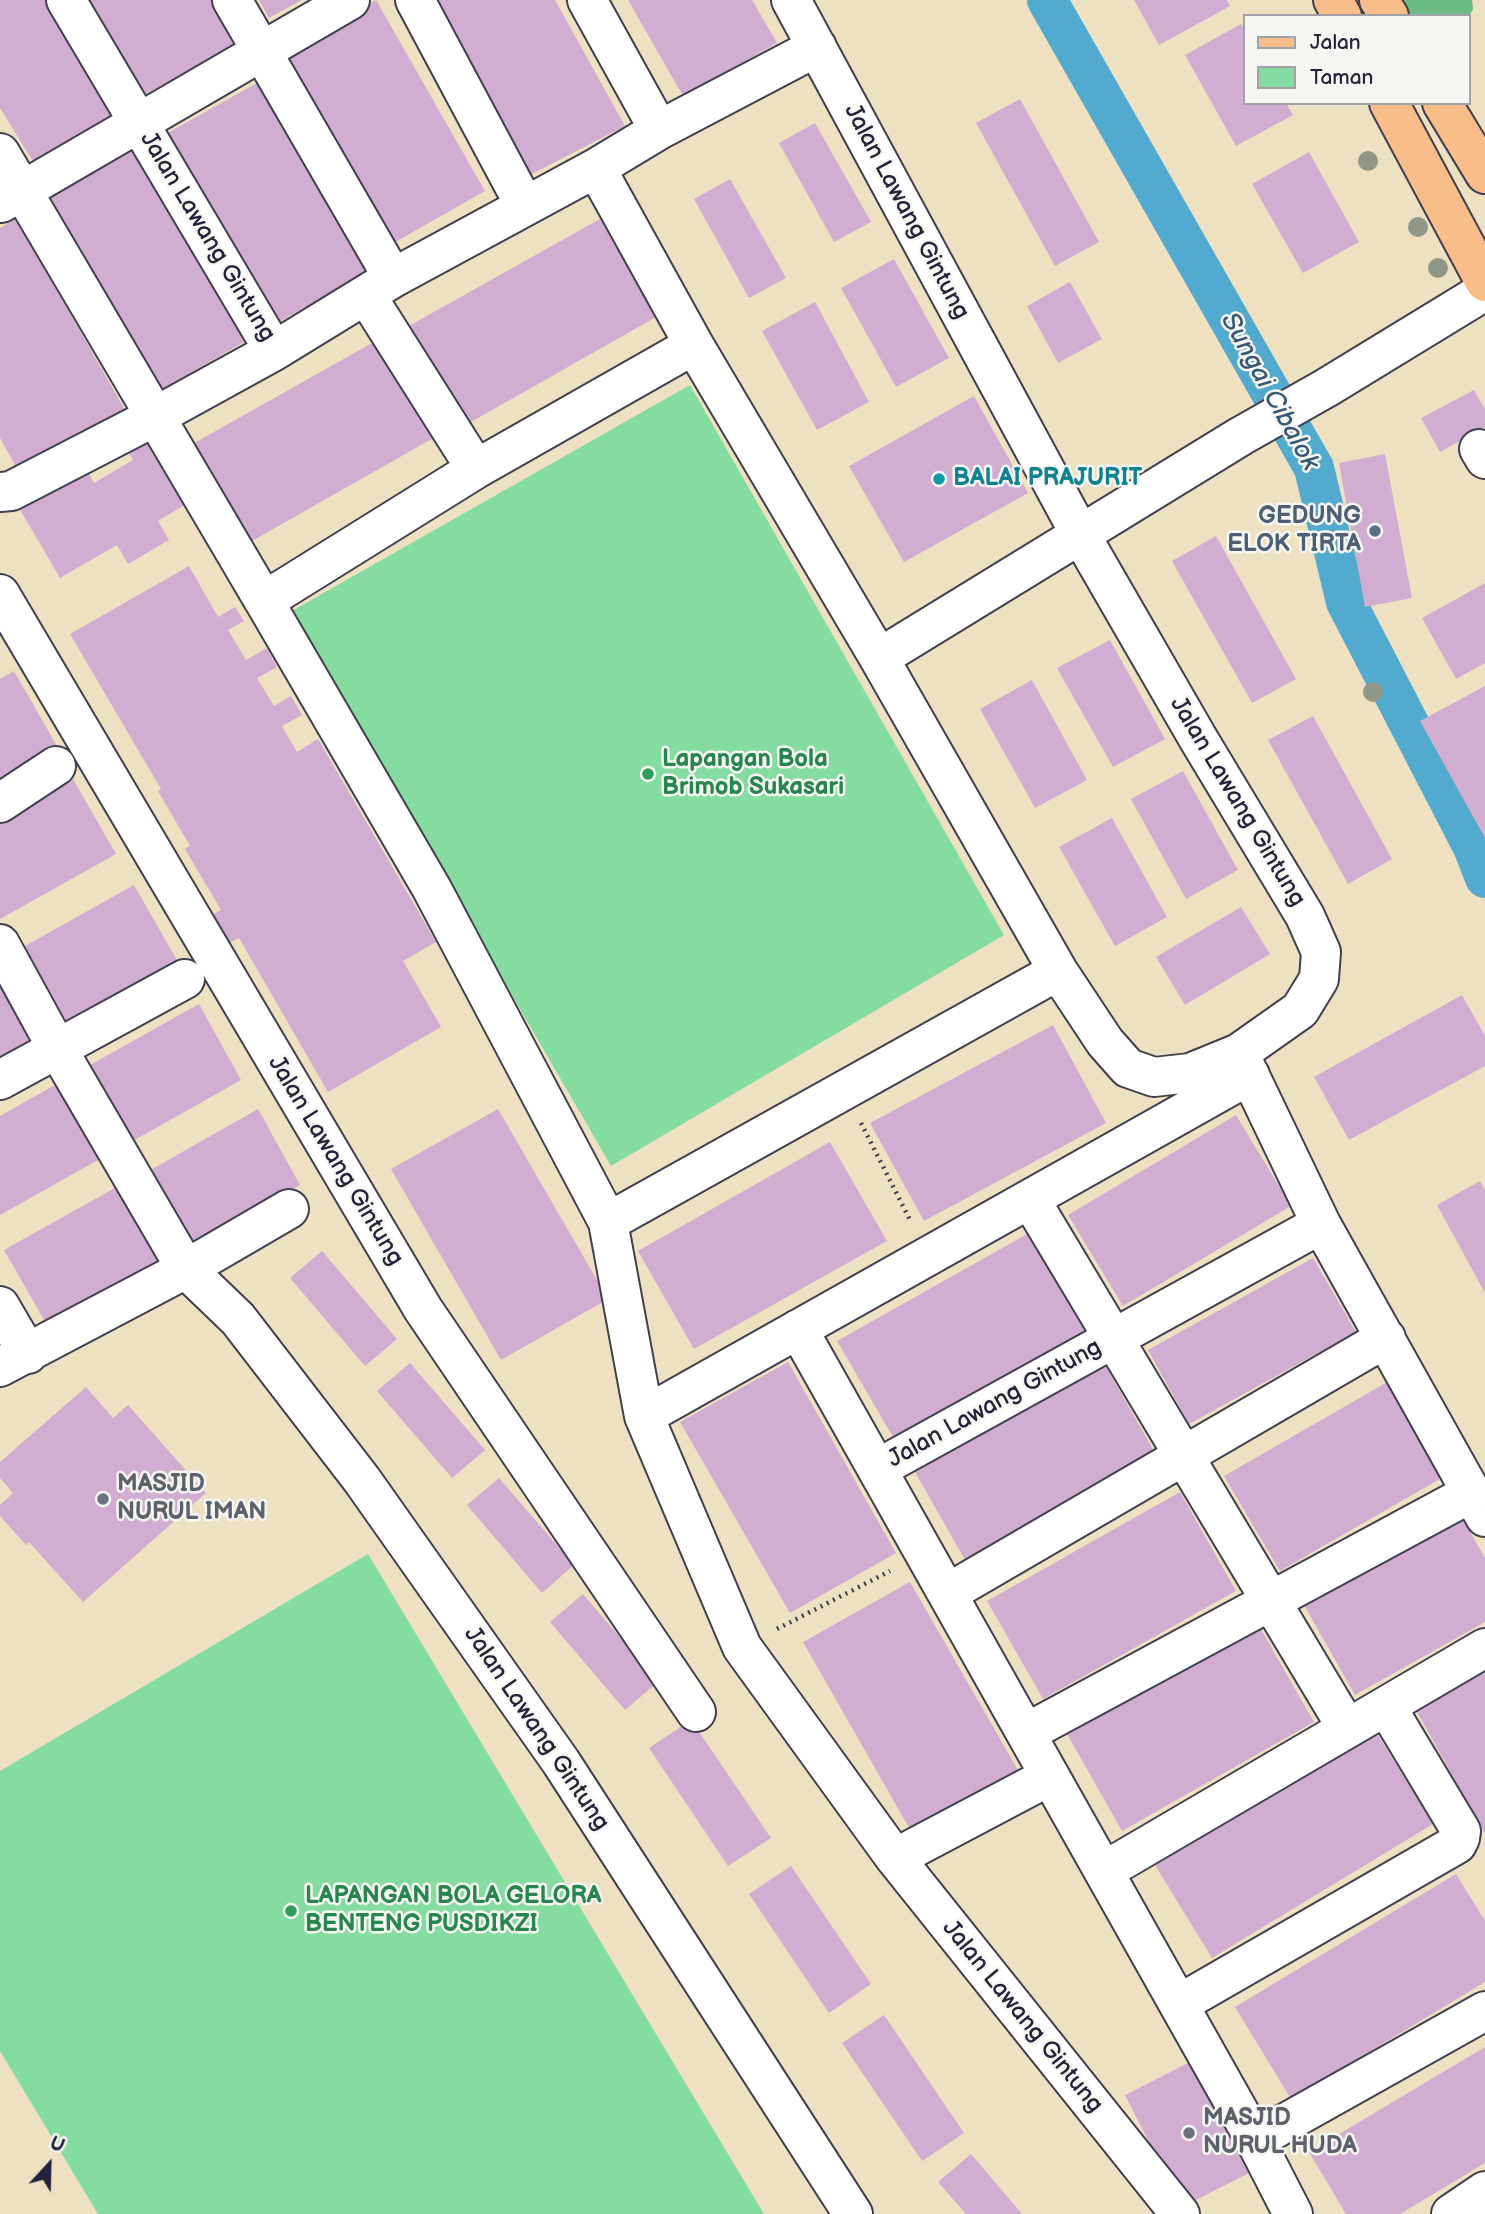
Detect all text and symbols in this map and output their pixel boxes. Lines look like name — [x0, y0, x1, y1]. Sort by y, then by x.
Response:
legend — [1244, 14, 1471, 105]
text: Jalan — [1310, 30, 1361, 55]
text: Taman — [1310, 65, 1373, 90]
street label: Jalan Lawang Gintung — [837, 99, 975, 325]
street label: Jalan Lawang Gintung — [133, 127, 281, 347]
water label: Sungai Cibalok — [1213, 308, 1325, 476]
place label: BALAI PRAJURIT — [953, 465, 1142, 493]
marker: BALAI PRAJURIT — [931, 471, 947, 487]
place label: GEDUNG ELOK TIRTA — [1227, 503, 1361, 559]
marker: GEDUNG ELOK TIRTA — [1367, 523, 1383, 539]
street label: Jalan Lawang Gintung — [1163, 692, 1311, 912]
place label: Lapangan Bola Brimob Sukasari — [662, 746, 844, 802]
marker: Lapangan Bola Brimob Sukasari — [640, 766, 656, 782]
street label: Jalan Lawang Gintung — [261, 1051, 409, 1271]
street label: Jalan Lawang Gintung — [883, 1333, 1107, 1475]
place label: MASJID NURUL IMAN — [117, 1471, 266, 1527]
marker: MASJID NURUL IMAN — [95, 1491, 111, 1507]
street label: Jalan Lawang Gintung — [457, 1622, 615, 1836]
place label: LAPANGAN BOLA GELORA BENTENG PUSDIKZI — [305, 1883, 601, 1939]
marker: LAPANGAN BOLA GELORA BENTENG PUSDIKZI — [283, 1903, 299, 1919]
street label: Jalan Lawang Gintung — [935, 1915, 1109, 2119]
place label: MASJID NURUL HUDA — [1203, 2105, 1357, 2161]
marker: MASJID NURUL HUDA — [1181, 2125, 1197, 2141]
north arrow — [14, 2130, 84, 2200]
text: U — [46, 2132, 68, 2158]

